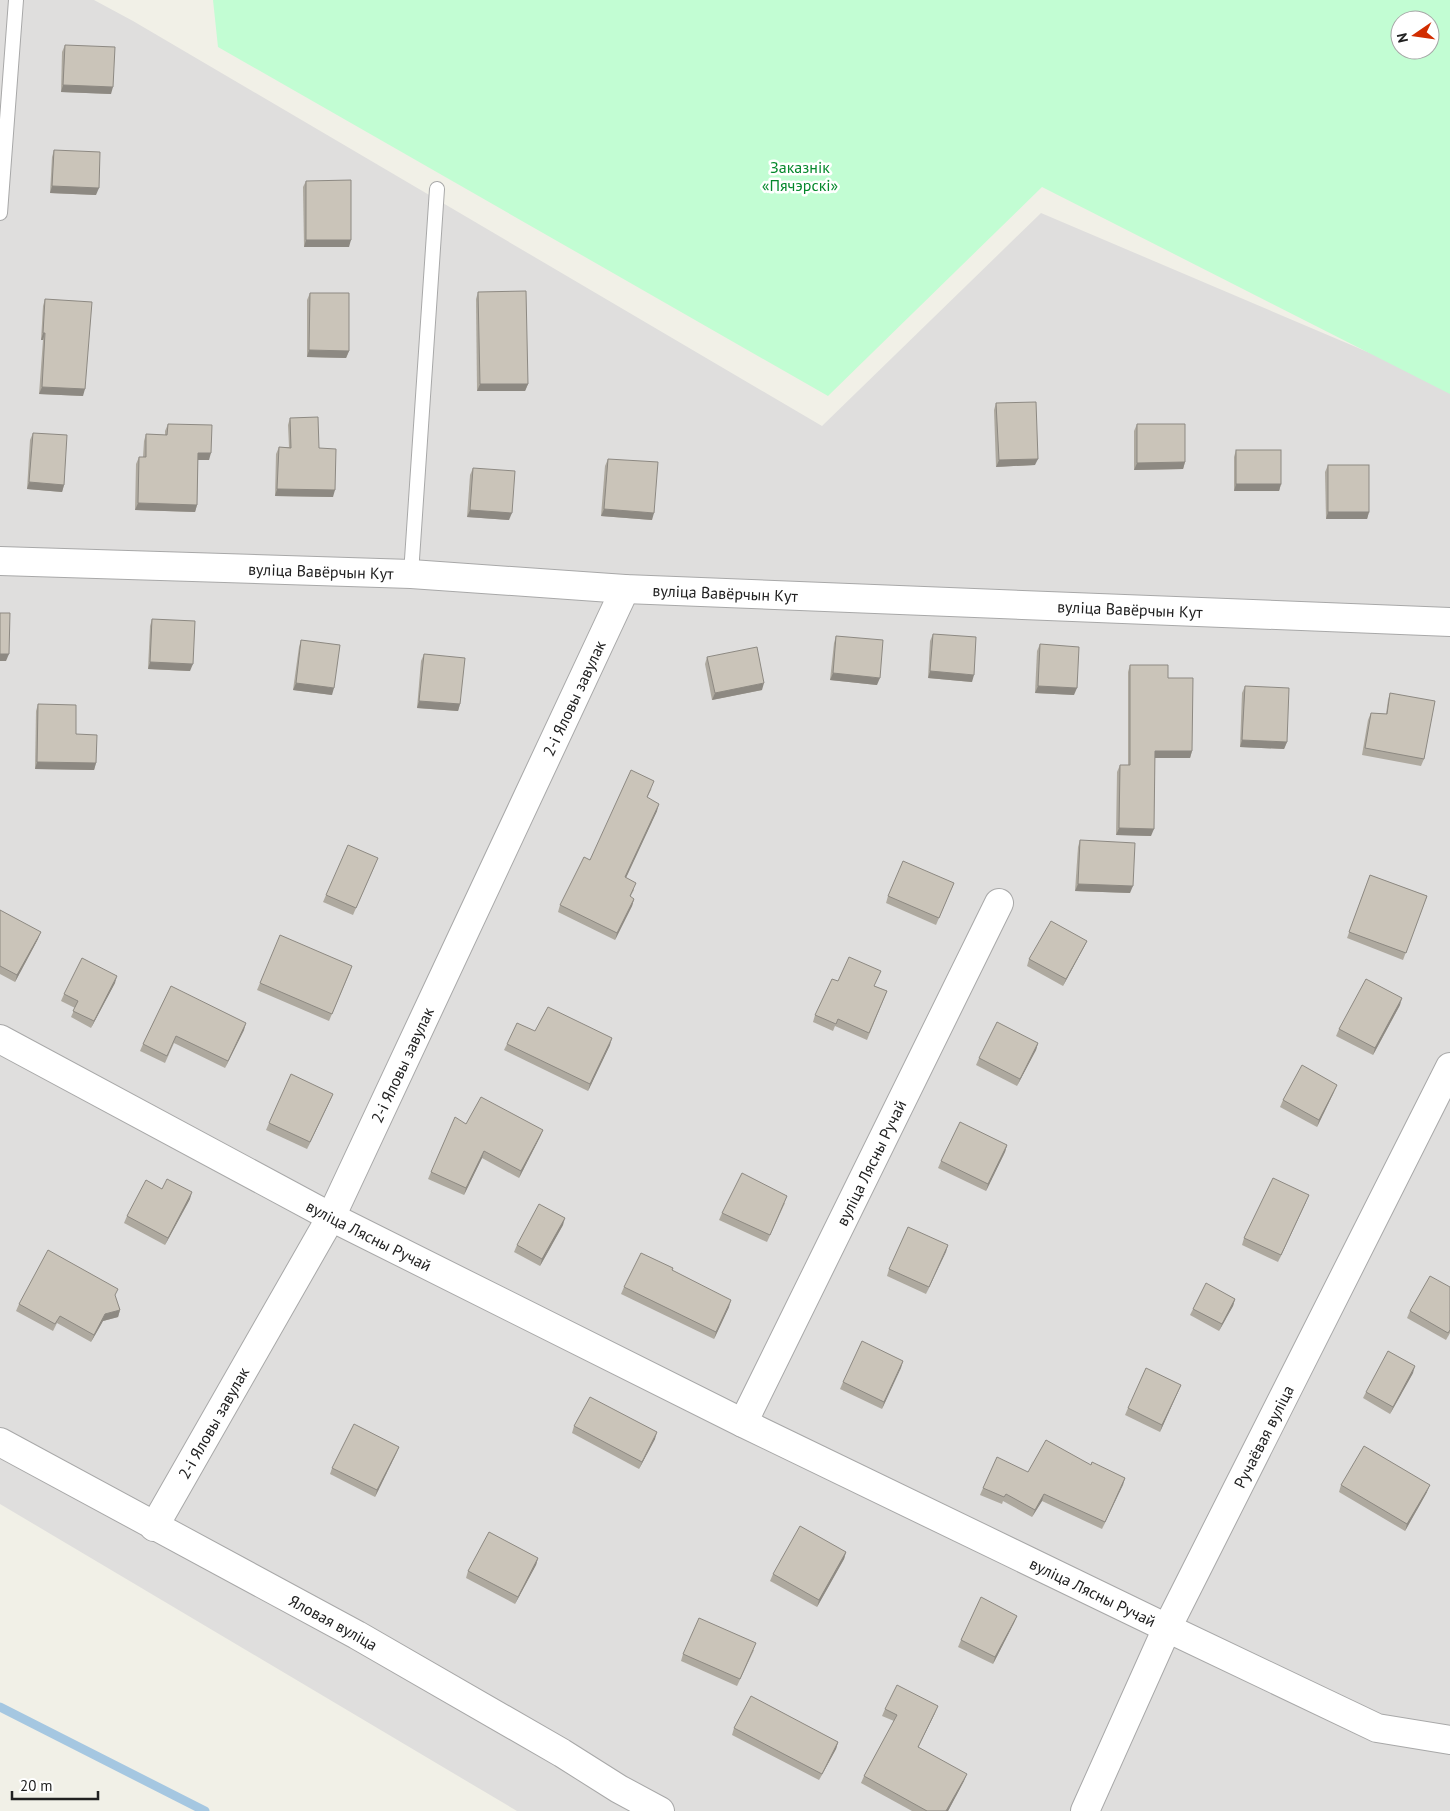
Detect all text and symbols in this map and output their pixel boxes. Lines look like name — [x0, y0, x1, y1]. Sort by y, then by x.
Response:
north arrow — [1390, 10, 1440, 60]
text: N — [1393, 31, 1412, 44]
park label: Заказнік «Пячэрскі» — [762, 157, 839, 195]
street label: вуліца Вавёрчын Кут — [248, 559, 395, 583]
street label: вуліца Вавёрчын Кут — [652, 580, 799, 606]
street label: вуліца Вавёрчын Кут — [1057, 596, 1204, 622]
street label: 2-і Яловы завулак — [538, 637, 610, 759]
street label: 2-і Яловы завулак — [367, 1003, 438, 1126]
street label: вуліца Лясны Ручай — [832, 1097, 910, 1229]
street label: вуліца Лясны Ручай — [303, 1196, 435, 1276]
street label: 2-і Яловы завулак — [174, 1363, 253, 1482]
street label: Ручаёвая вуліца — [1229, 1382, 1298, 1491]
street label: вуліца Лясны Ручай — [1026, 1553, 1159, 1631]
street label: Яловая вуліца — [286, 1590, 381, 1655]
scale bar — [12, 1768, 99, 1800]
text: 20 m — [20, 1776, 53, 1795]

